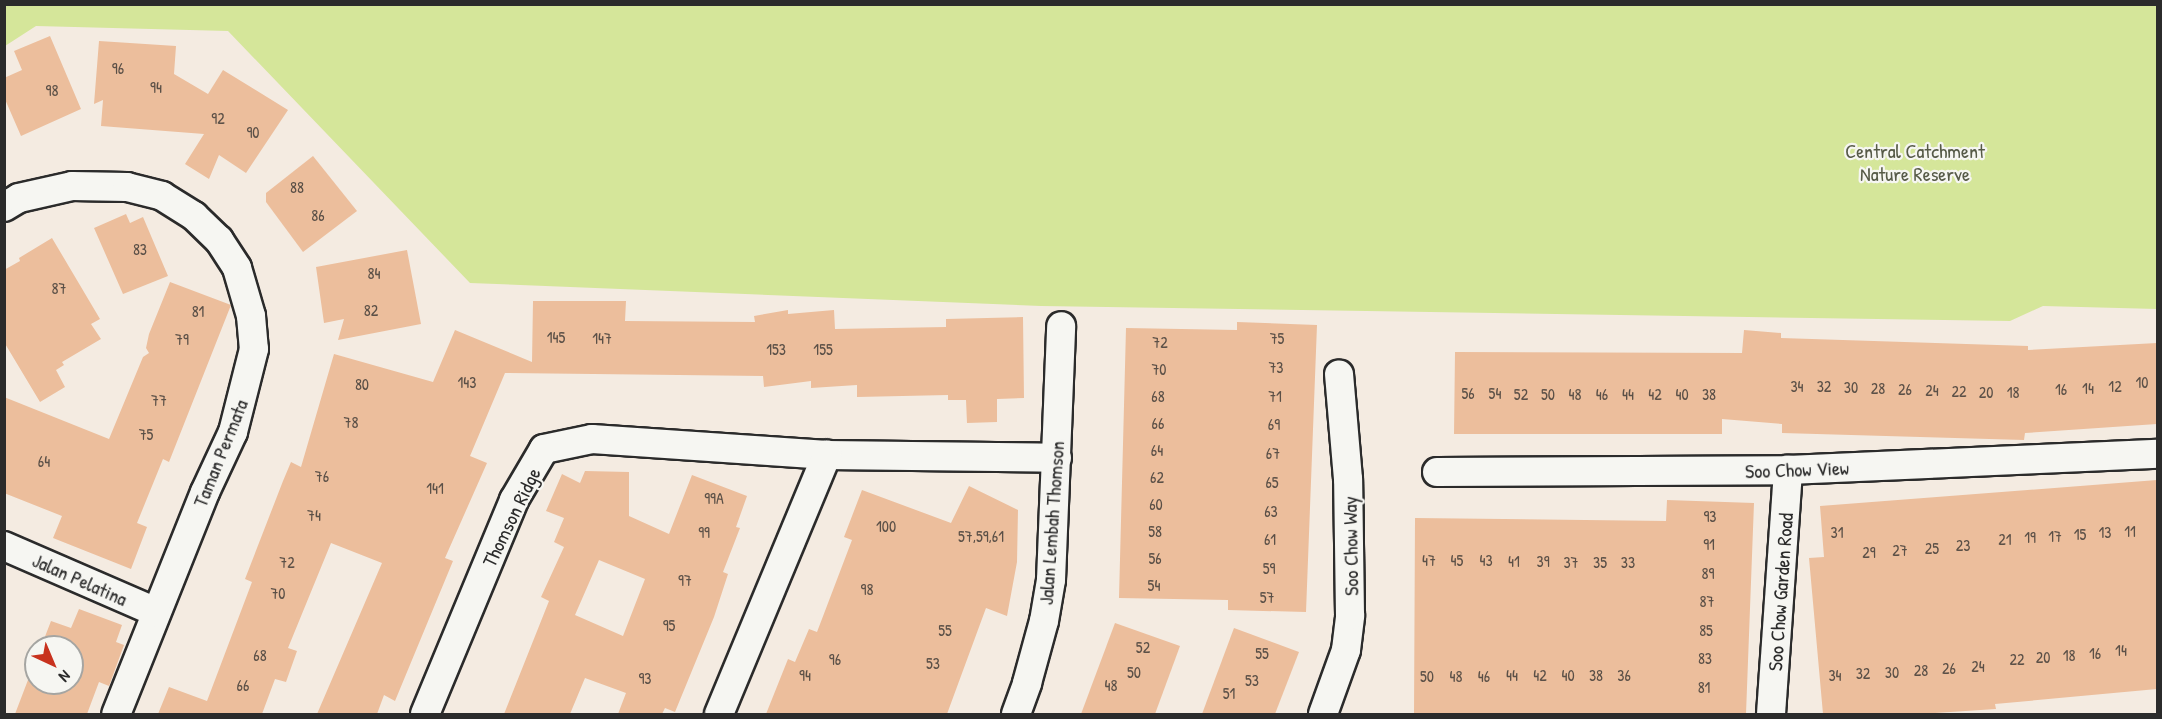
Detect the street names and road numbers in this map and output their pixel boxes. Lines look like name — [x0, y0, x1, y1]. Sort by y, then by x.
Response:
street label: Taman Permata — [188, 396, 252, 510]
street label: Jalan Lembah Thomson — [1033, 440, 1069, 606]
street label: Soo Chow View — [1745, 455, 1849, 483]
street label: Thomson Ridge — [477, 464, 545, 570]
street label: Soo Chow Way — [1337, 496, 1363, 596]
street label: Soo Chow Garden Road — [1763, 512, 1797, 672]
street label: Jalan Pelatina — [29, 547, 131, 611]

